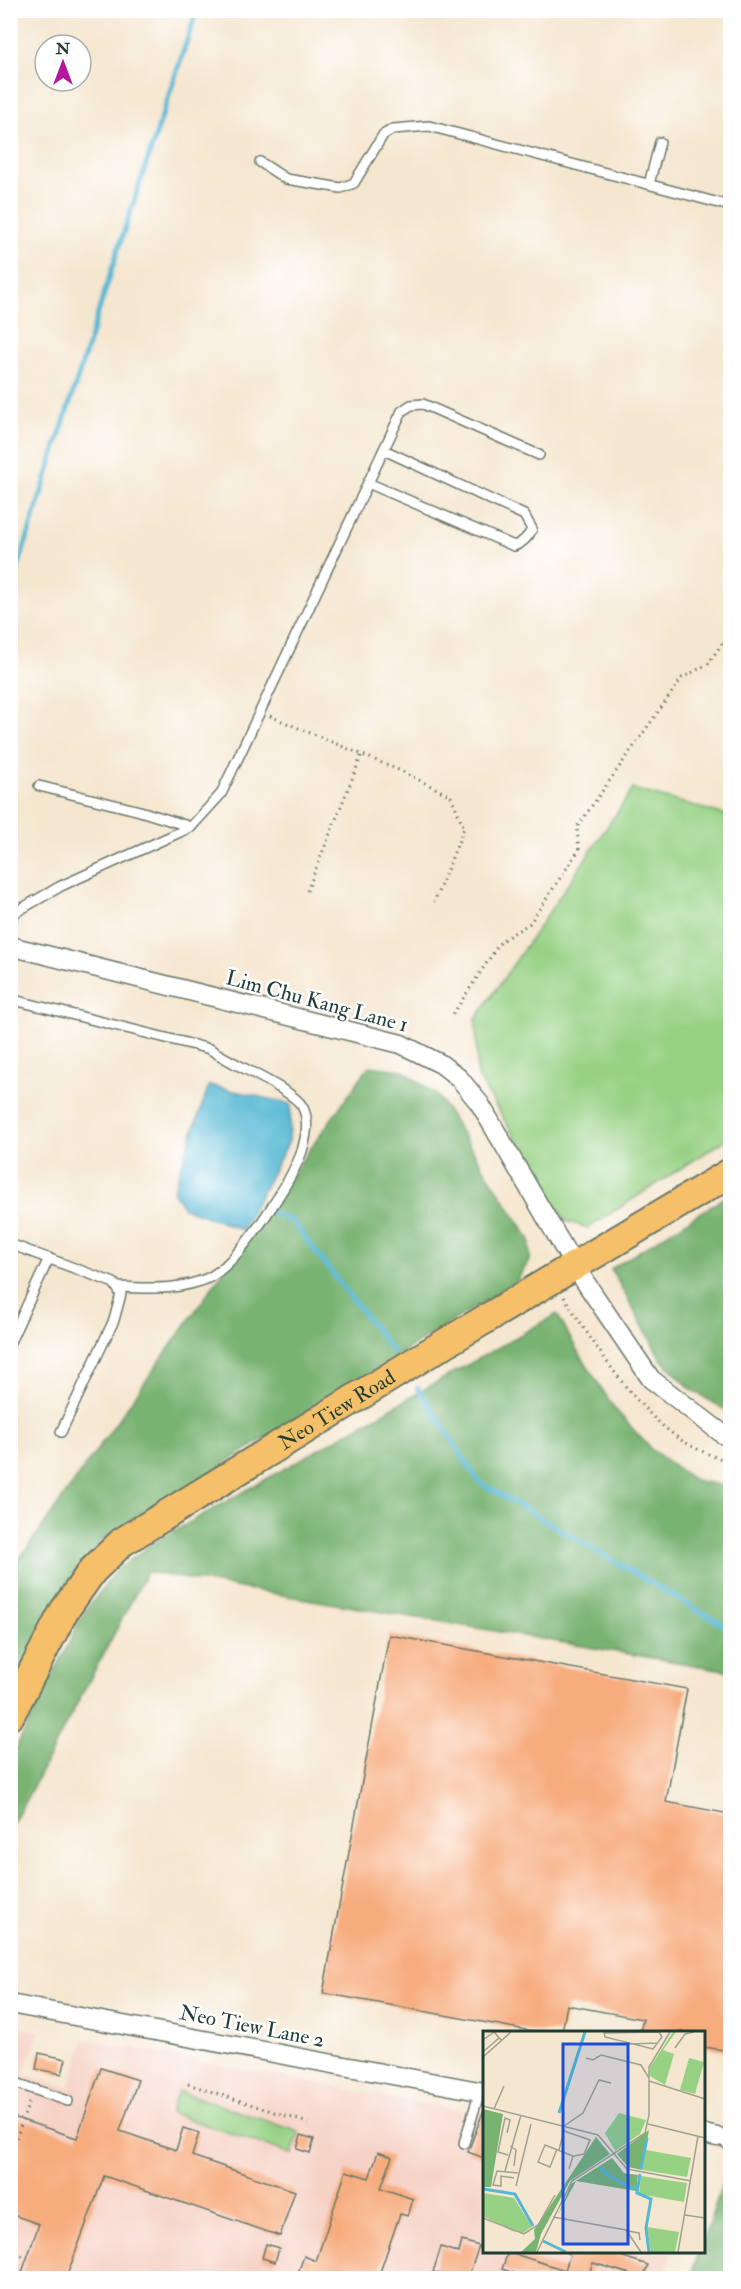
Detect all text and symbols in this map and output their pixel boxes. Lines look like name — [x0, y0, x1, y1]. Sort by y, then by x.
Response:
north arrow — [33, 33, 93, 93]
text: N — [55, 39, 71, 59]
street label: Lim Chu Kang Lane 1 — [223, 964, 411, 1039]
street label: Neo Tiew Road — [273, 1363, 401, 1456]
street label: Neo Tiew Lane 2 — [177, 1999, 327, 2054]
inset map — [483, 2031, 705, 2253]

